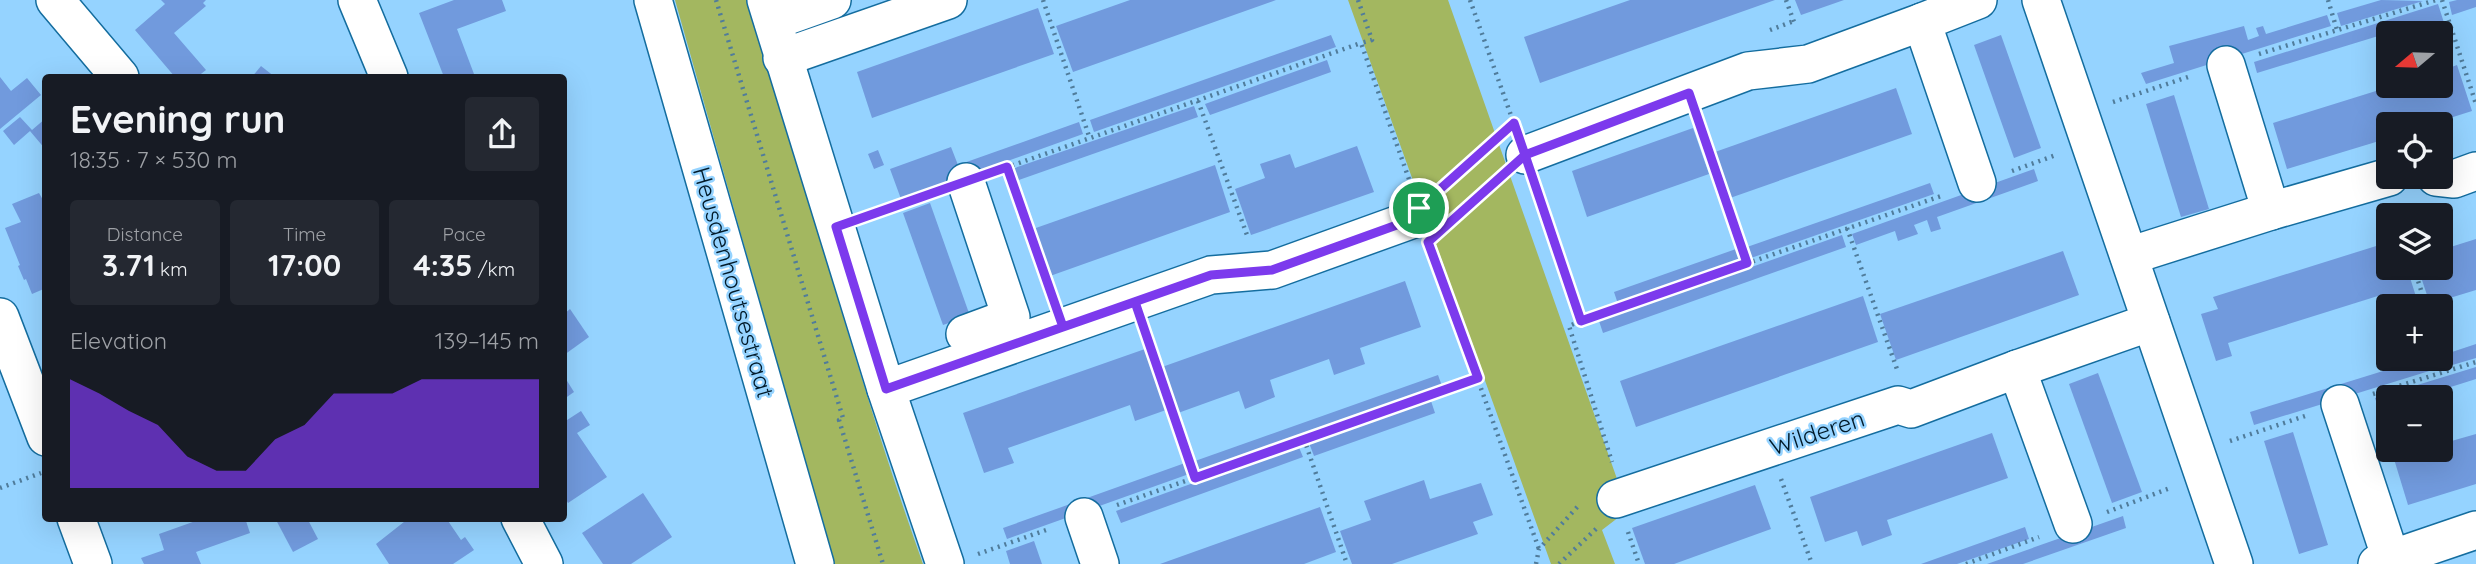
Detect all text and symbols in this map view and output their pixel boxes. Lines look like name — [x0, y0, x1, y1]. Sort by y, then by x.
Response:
north arrow — [2376, 21, 2454, 98]
map controls — [2376, 21, 2453, 462]
text: Evening run — [70, 95, 285, 143]
button: share — [465, 97, 539, 171]
button: locate — [2376, 112, 2453, 189]
text: 18:35 · 7 × 530 m — [70, 145, 237, 174]
street label: Heusdenhoutsestraat — [687, 163, 781, 401]
pin — [1389, 178, 1449, 238]
icon: arrive — [1400, 189, 1438, 227]
button: layers — [2376, 203, 2453, 280]
text: Distance — [107, 222, 183, 246]
text: Time — [283, 222, 326, 246]
text: Pace — [443, 222, 486, 246]
text: 3.71 — [102, 246, 155, 284]
text: 17:00 — [268, 246, 341, 284]
text: 4:35 — [413, 246, 472, 284]
text: km — [155, 257, 188, 281]
text: /km — [472, 257, 515, 281]
button: + — [2376, 294, 2453, 371]
text: Elevation — [70, 326, 167, 355]
text: 139–145 m — [435, 326, 539, 355]
button: − — [2376, 385, 2453, 462]
street label: Wilderen — [1766, 403, 1868, 461]

